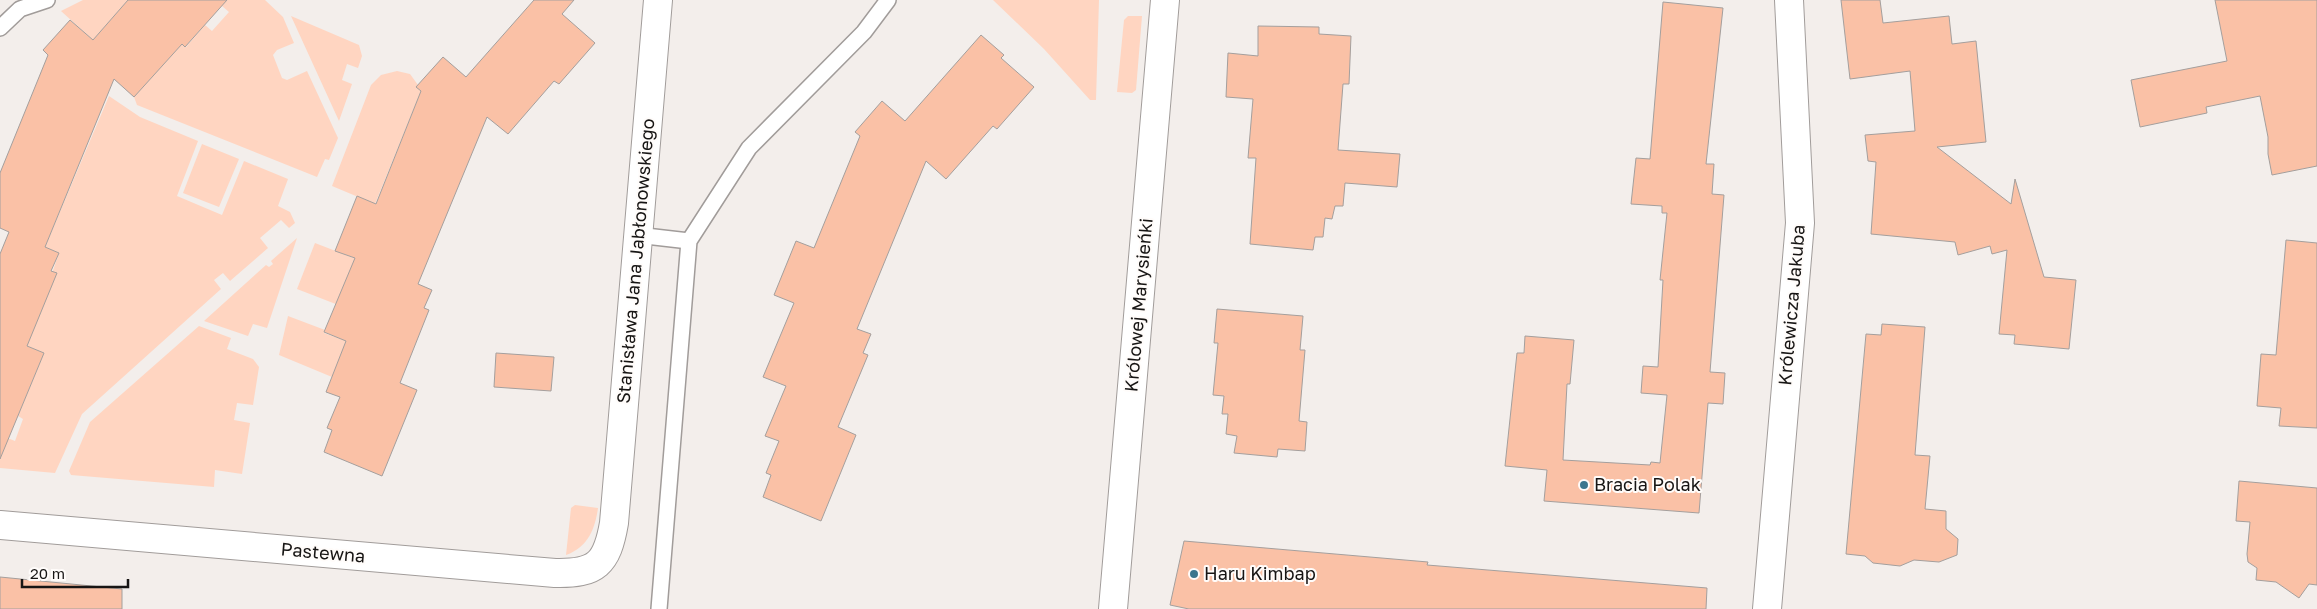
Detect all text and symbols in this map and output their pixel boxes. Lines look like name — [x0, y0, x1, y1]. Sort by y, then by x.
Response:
street label: Stanisława Jana Jabłonowskiego — [612, 117, 658, 404]
street label: Królowej Marysieńki — [1119, 217, 1157, 393]
street label: Królewicza Jakuba — [1773, 224, 1809, 386]
place label: Bracia Polak — [1594, 473, 1701, 495]
marker: Bracia Polak — [1578, 479, 1590, 491]
street label: Pastewna — [280, 537, 366, 567]
scale bar — [22, 556, 129, 588]
place label: Haru Kimbap — [1204, 562, 1316, 584]
text: 20 m — [30, 564, 65, 582]
marker: Haru Kimbap — [1188, 568, 1200, 580]

